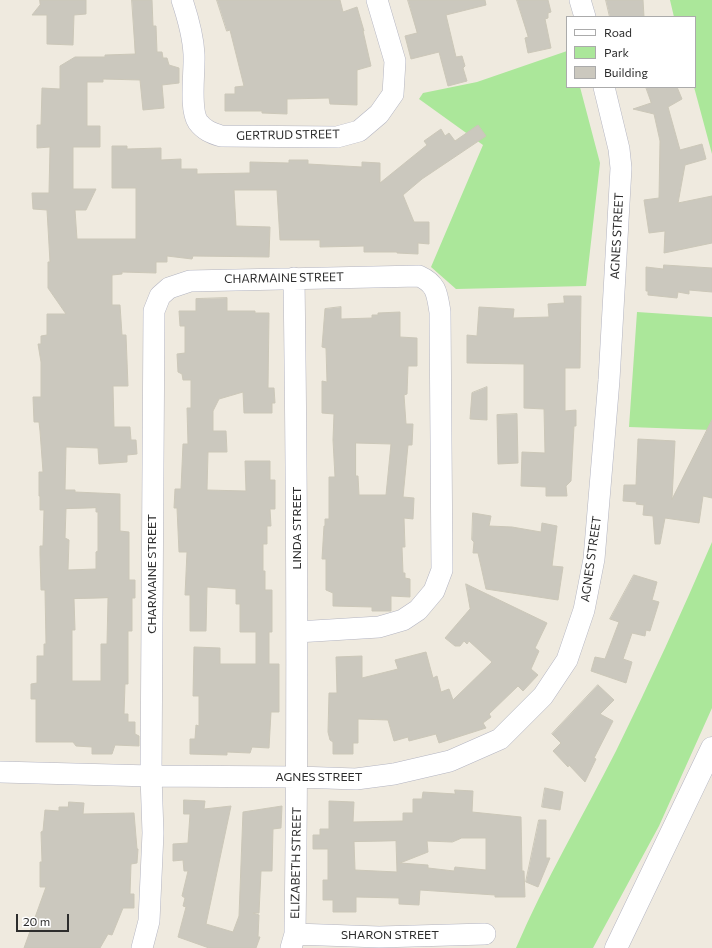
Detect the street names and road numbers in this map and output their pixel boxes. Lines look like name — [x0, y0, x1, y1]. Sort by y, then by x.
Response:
street label: GERTRUD STREET — [236, 127, 340, 143]
street label: AGNES STREET — [608, 192, 626, 280]
street label: CHARMAINE STREET — [224, 270, 344, 286]
street label: LINDA STREET — [290, 487, 304, 569]
street label: CHARMAINE STREET — [145, 514, 159, 634]
street label: AGNES STREET — [578, 515, 604, 603]
street label: AGNES STREET — [276, 770, 362, 784]
street label: ELIZABETH STREET — [288, 807, 304, 919]
street label: SHARON STREET — [341, 928, 439, 942]

